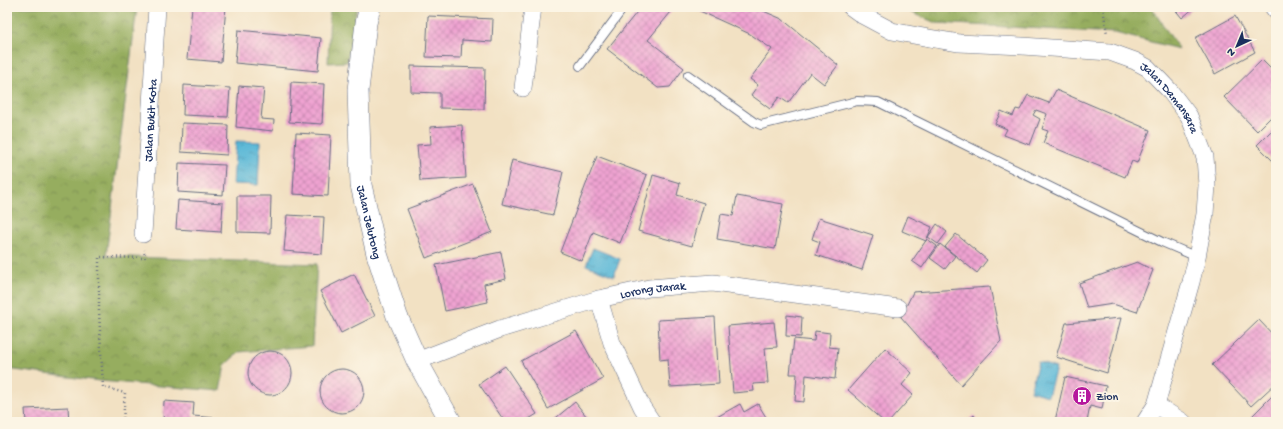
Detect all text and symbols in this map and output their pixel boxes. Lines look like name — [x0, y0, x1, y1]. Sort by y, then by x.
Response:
north arrow — [1217, 26, 1257, 66]
text: N — [1225, 45, 1238, 59]
street label: Jalan Damansara — [1137, 60, 1200, 136]
street label: Jalan Bukit Kota — [142, 78, 162, 162]
street label: Jalan Jelutong — [352, 184, 383, 262]
street label: Lorong Jarak — [619, 280, 688, 303]
building icon: Zion — [1071, 385, 1093, 407]
place label: Zion — [1096, 391, 1119, 405]

